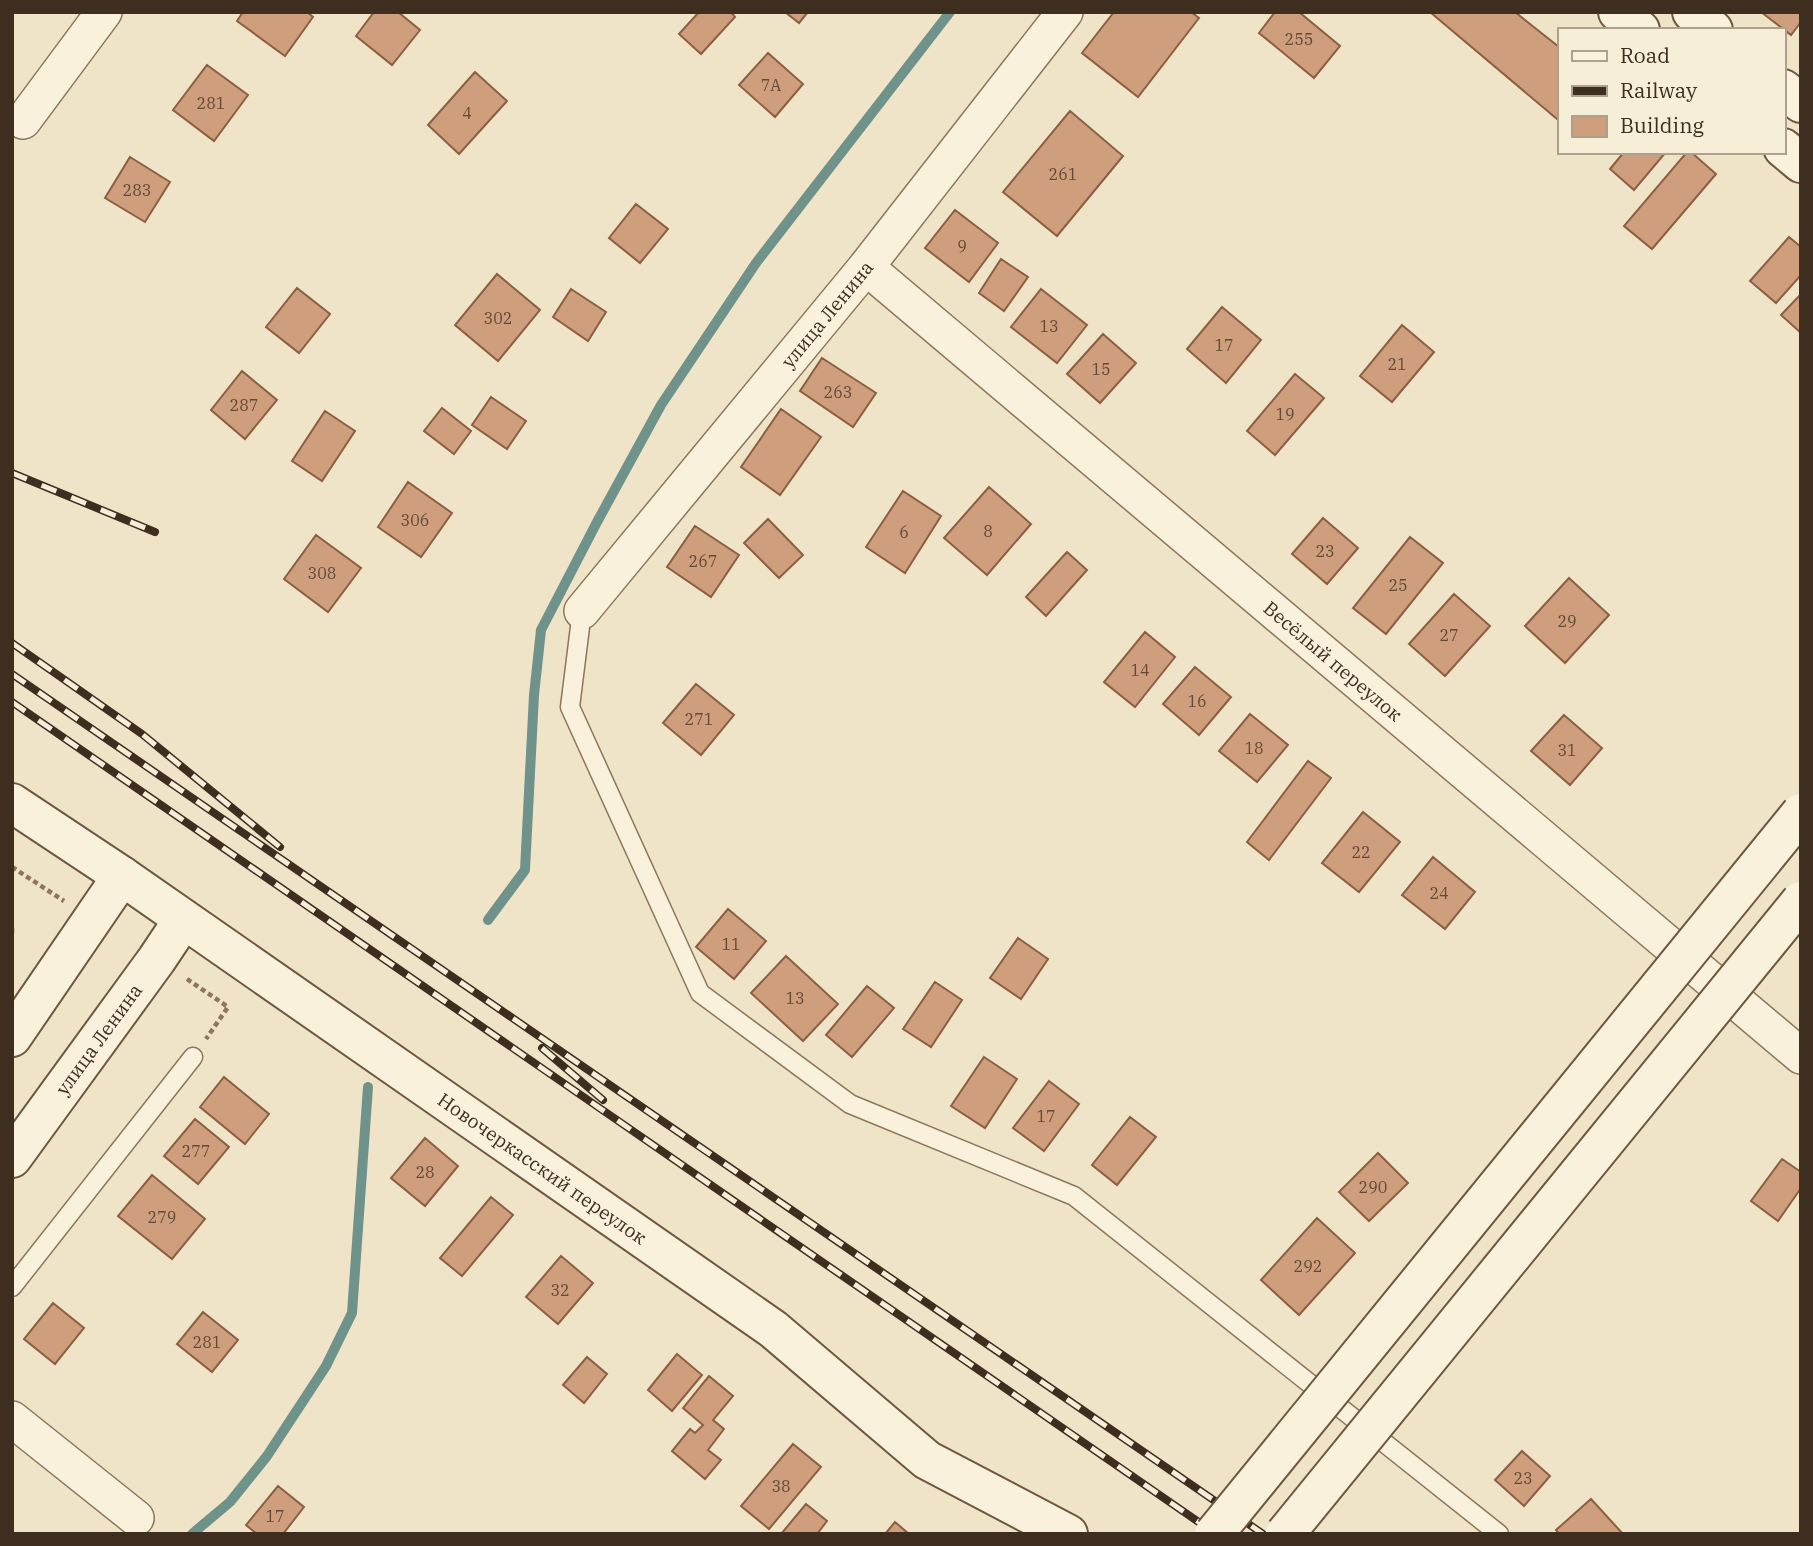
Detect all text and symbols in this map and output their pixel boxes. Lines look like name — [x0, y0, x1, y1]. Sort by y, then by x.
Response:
legend — [1558, 28, 1785, 154]
house number: 255 — [1285, 29, 1313, 49]
text: Road — [1620, 41, 1670, 69]
house number: 7А — [761, 75, 781, 95]
text: Railway — [1620, 76, 1698, 104]
house number: 281 — [197, 93, 225, 113]
house number: 4 — [462, 103, 472, 123]
text: Building — [1620, 111, 1705, 139]
house number: 261 — [1049, 164, 1077, 184]
house number: 283 — [123, 180, 151, 200]
house number: 9 — [957, 236, 967, 256]
street label: улица Ленина — [776, 256, 878, 373]
house number: 302 — [484, 308, 512, 328]
house number: 13 — [1039, 316, 1059, 336]
house number: 17 — [1214, 335, 1234, 355]
house number: 21 — [1387, 354, 1407, 374]
house number: 15 — [1091, 359, 1111, 379]
house number: 263 — [824, 382, 852, 402]
house number: 287 — [230, 395, 258, 415]
house number: 19 — [1275, 404, 1295, 424]
house number: 306 — [401, 510, 429, 530]
house number: 8 — [983, 521, 993, 541]
house number: 6 — [899, 522, 909, 542]
house number: 23 — [1315, 541, 1335, 561]
house number: 267 — [689, 551, 717, 571]
house number: 308 — [308, 563, 336, 583]
house number: 25 — [1388, 575, 1408, 595]
street label: Весёлый переулок — [1259, 596, 1407, 726]
house number: 29 — [1557, 611, 1577, 631]
house number: 27 — [1439, 625, 1459, 645]
house number: 14 — [1130, 660, 1150, 680]
house number: 16 — [1187, 691, 1207, 711]
house number: 271 — [685, 709, 713, 729]
house number: 18 — [1244, 738, 1264, 758]
house number: 31 — [1557, 740, 1577, 760]
house number: 22 — [1351, 842, 1371, 862]
house number: 24 — [1429, 883, 1449, 903]
house number: 11 — [721, 934, 741, 954]
street label: улица Ленина — [50, 979, 147, 1100]
house number: 13 — [785, 988, 805, 1008]
street label: Новочеркасский переулок — [433, 1087, 651, 1249]
house number: 17 — [1036, 1106, 1056, 1126]
house number: 277 — [182, 1141, 210, 1161]
house number: 28 — [415, 1162, 435, 1182]
house number: 290 — [1359, 1177, 1387, 1197]
house number: 279 — [148, 1207, 176, 1227]
house number: 292 — [1294, 1256, 1322, 1276]
house number: 32 — [550, 1280, 570, 1300]
house number: 281 — [193, 1332, 221, 1352]
house number: 23 — [1513, 1468, 1533, 1488]
house number: 38 — [771, 1476, 791, 1496]
house number: 17 — [265, 1506, 285, 1526]

